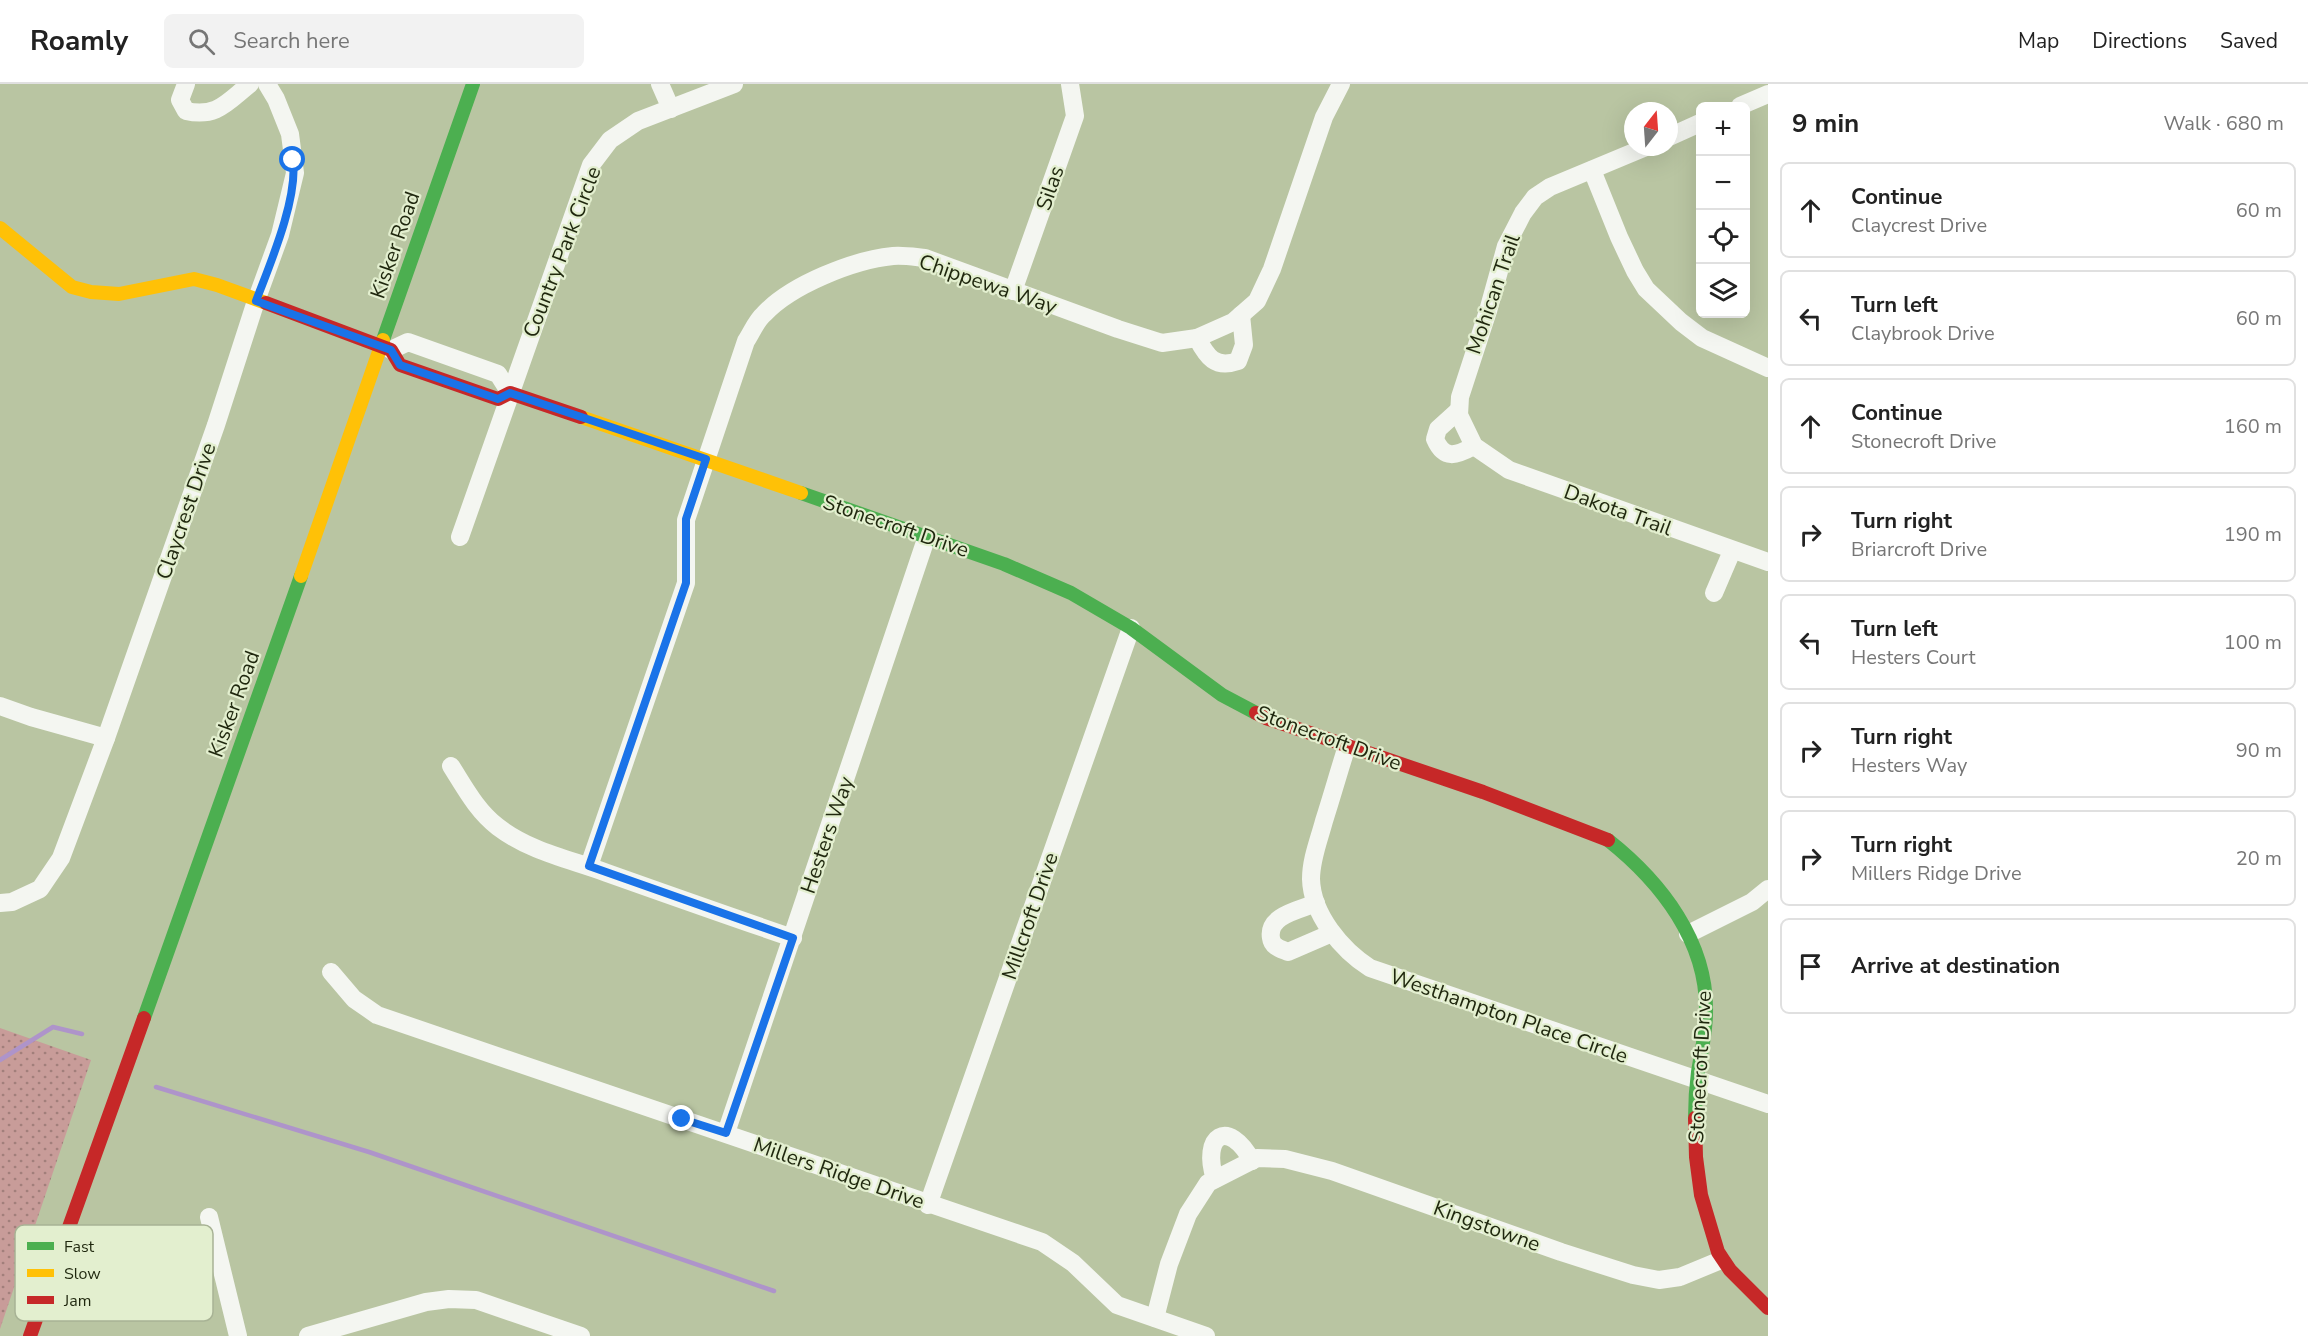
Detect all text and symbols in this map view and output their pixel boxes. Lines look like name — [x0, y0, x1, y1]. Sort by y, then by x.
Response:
search box — [164, 14, 584, 68]
text: Roamly — [30, 22, 128, 60]
icon: search — [185, 25, 218, 58]
text: Search here — [233, 26, 350, 56]
text: Map — [2018, 27, 2059, 55]
text: Directions — [2092, 27, 2187, 55]
text: Saved — [2220, 27, 2278, 55]
north arrow — [1624, 102, 1678, 156]
map controls — [1696, 102, 1750, 318]
button: + — [1696, 102, 1750, 156]
text: 9 min — [1792, 106, 1859, 141]
text: Walk · 680 m — [2164, 110, 2284, 137]
route start — [279, 146, 305, 172]
button: − — [1696, 156, 1750, 210]
street label: Country Park Circle — [516, 162, 608, 342]
street label: Silas — [1029, 162, 1071, 214]
text: Continue — [1851, 182, 1942, 212]
street label: Kisker Road — [364, 188, 426, 302]
icon: ahead — [1794, 194, 1827, 227]
text: 60 m — [2236, 197, 2282, 224]
button: locate — [1696, 210, 1750, 264]
text: Claycrest Drive — [1851, 212, 1987, 239]
street label: Mohican Trail — [1459, 230, 1527, 358]
street label: Chippewa Way — [915, 247, 1061, 321]
button: layers — [1696, 264, 1750, 318]
text: Turn left — [1851, 290, 1938, 320]
icon: left — [1794, 302, 1827, 335]
text: 60 m — [2236, 305, 2282, 332]
text: Claybrook Drive — [1851, 320, 1995, 347]
text: Continue — [1851, 398, 1942, 428]
icon: ahead — [1794, 410, 1827, 443]
text: 160 m — [2224, 413, 2282, 440]
text: Stonecroft Drive — [1851, 428, 1996, 455]
street label: Claycrest Drive — [150, 439, 222, 583]
street label: Dakota Trail — [1560, 478, 1677, 543]
street label: Stonecroft Drive — [819, 488, 973, 564]
text: Turn right — [1851, 506, 1952, 536]
icon: right — [1794, 518, 1827, 551]
text: 190 m — [2224, 521, 2282, 548]
text: Briarcroft Drive — [1851, 536, 1987, 563]
text: Turn left — [1851, 614, 1938, 644]
icon: left — [1794, 626, 1827, 659]
text: 100 m — [2224, 629, 2282, 656]
text: Hesters Court — [1851, 644, 1976, 671]
street label: Kisker Road — [202, 647, 266, 761]
street label: Stonecroft Drive — [1253, 699, 1405, 777]
text: Turn right — [1851, 722, 1952, 752]
icon: right — [1794, 734, 1827, 767]
text: 90 m — [2236, 737, 2282, 764]
text: Hesters Way — [1851, 752, 1967, 779]
street label: Hesters Way — [794, 772, 860, 897]
text: Turn right — [1851, 830, 1952, 860]
icon: right — [1794, 842, 1827, 875]
text: 20 m — [2236, 845, 2282, 872]
street label: Millcroft Drive — [995, 849, 1065, 983]
text: Millers Ridge Drive — [1851, 860, 2022, 887]
icon: arrive — [1794, 950, 1827, 983]
text: Arrive at destination — [1851, 951, 2060, 981]
street label: Westhampton Place Circle — [1386, 962, 1632, 1070]
street label: Stonecroft Drive — [1682, 990, 1718, 1144]
route end — [668, 1105, 694, 1131]
street label: Millers Ridge Drive — [750, 1131, 928, 1215]
street label: Kingstowne — [1430, 1194, 1544, 1258]
legend — [15, 1225, 213, 1321]
text: Fast — [64, 1236, 95, 1258]
text: Slow — [64, 1263, 101, 1285]
text: Jam — [63, 1290, 91, 1312]

